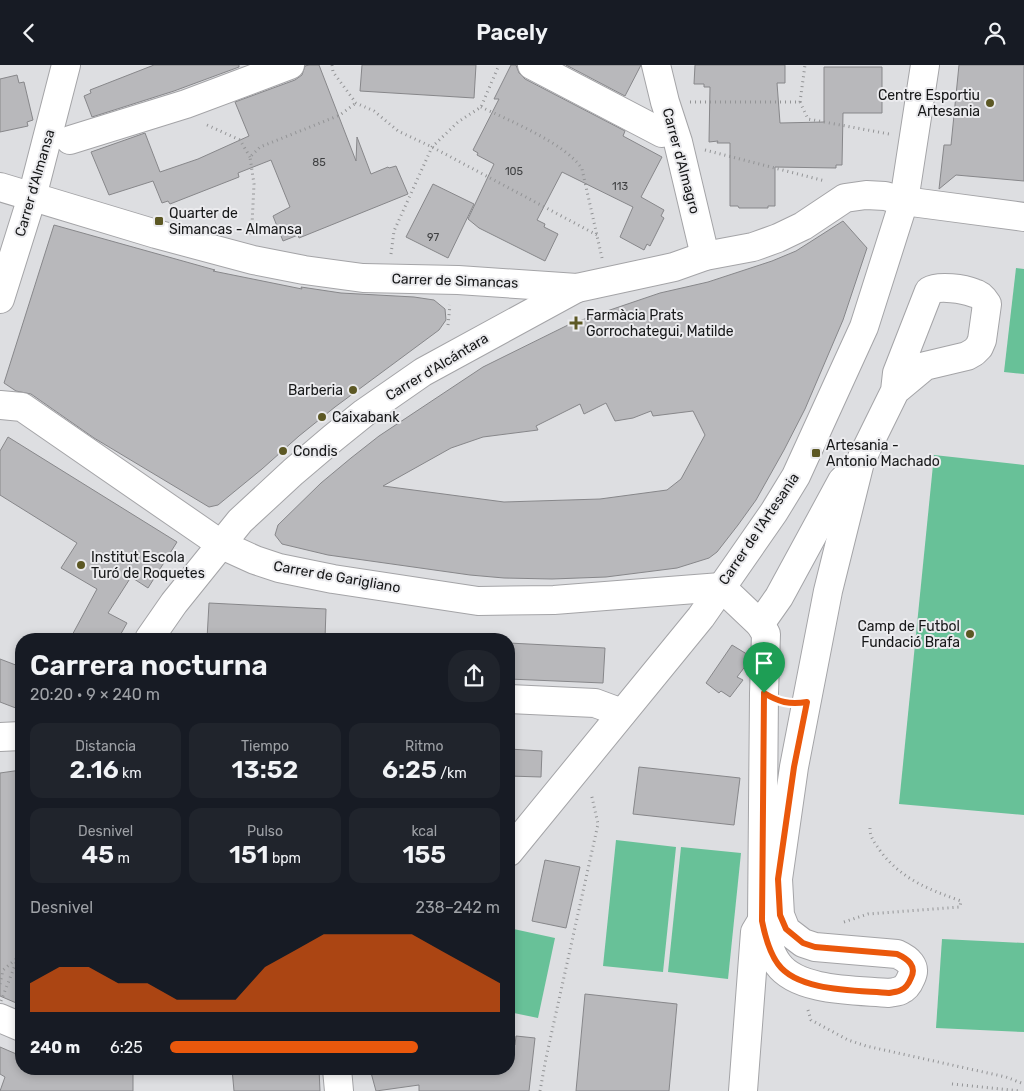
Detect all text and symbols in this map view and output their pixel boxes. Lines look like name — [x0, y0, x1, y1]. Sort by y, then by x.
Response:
icon: back — [15, 19, 43, 47]
text: Pacely — [476, 19, 548, 46]
icon: person — [981, 19, 1009, 47]
place label: Centre Esportiu Artesania — [878, 87, 980, 120]
marker: Centre Esportiu Artesania — [984, 97, 996, 109]
street label: Carrer d'Almagro — [659, 106, 703, 216]
street label: Carrer d'Almansa — [12, 128, 58, 238]
house number: 85 — [312, 156, 326, 169]
house number: 105 — [505, 165, 524, 178]
house number: 113 — [612, 180, 628, 193]
place label: Quarter de Simancas - Almansa — [169, 205, 302, 238]
marker: Quarter de Simancas - Almansa — [153, 215, 165, 227]
house number: 97 — [427, 231, 439, 244]
street label: Carrer de Simancas — [391, 270, 519, 292]
place label: Farmàcia Prats Gorrochategui, Matilde — [586, 307, 734, 340]
marker: Farmàcia Prats Gorrochategui, Matilde — [570, 317, 582, 329]
street label: Carrer d'Alcántara — [382, 330, 492, 404]
place label: Barberia — [288, 382, 343, 399]
marker: Barberia — [347, 384, 359, 396]
place label: Caixabank — [332, 409, 400, 426]
marker: Caixabank — [316, 411, 328, 423]
place label: Artesania - Antonio Machado — [826, 437, 940, 470]
place label: Condis — [293, 443, 338, 460]
marker: Condis — [277, 445, 289, 457]
marker: Artesania - Antonio Machado — [810, 447, 822, 459]
street label: Carrer de l'Artesania — [715, 470, 803, 588]
place label: Institut Escola Turó de Roquetes — [91, 549, 205, 582]
street label: Carrer de Garigliano — [272, 557, 402, 597]
marker: Institut Escola Turó de Roquetes — [75, 559, 87, 571]
place label: Camp de Futbol Fundació Brafa — [857, 618, 960, 651]
marker: Camp de Futbol Fundació Brafa — [964, 628, 976, 640]
pin — [743, 642, 785, 693]
text: Carrera nocturna — [30, 649, 268, 682]
icon: arrive — [750, 649, 778, 677]
button: share — [448, 650, 500, 702]
text: 20:20 · 9 × 240 m — [30, 685, 160, 704]
text: Distancia — [75, 738, 136, 755]
text: Tiempo — [241, 738, 289, 755]
text: Ritmo — [405, 738, 444, 755]
text: 2.16 — [70, 755, 119, 784]
text: 13:52 — [232, 755, 298, 784]
text: 6:25 — [382, 755, 437, 784]
text: km — [119, 765, 142, 782]
text: /km — [437, 765, 467, 782]
text: Desnivel — [78, 823, 133, 840]
text: Pulso — [247, 823, 283, 840]
text: kcal — [411, 823, 437, 840]
text: 45 — [81, 840, 114, 869]
text: 151 — [229, 840, 268, 869]
text: 155 — [403, 840, 446, 869]
text: m — [114, 850, 130, 867]
text: bpm — [268, 850, 301, 867]
text: Desnivel — [30, 898, 93, 917]
text: 238–242 m — [416, 898, 500, 917]
text: 240 m — [30, 1038, 80, 1057]
text: 6:25 — [110, 1038, 143, 1057]

